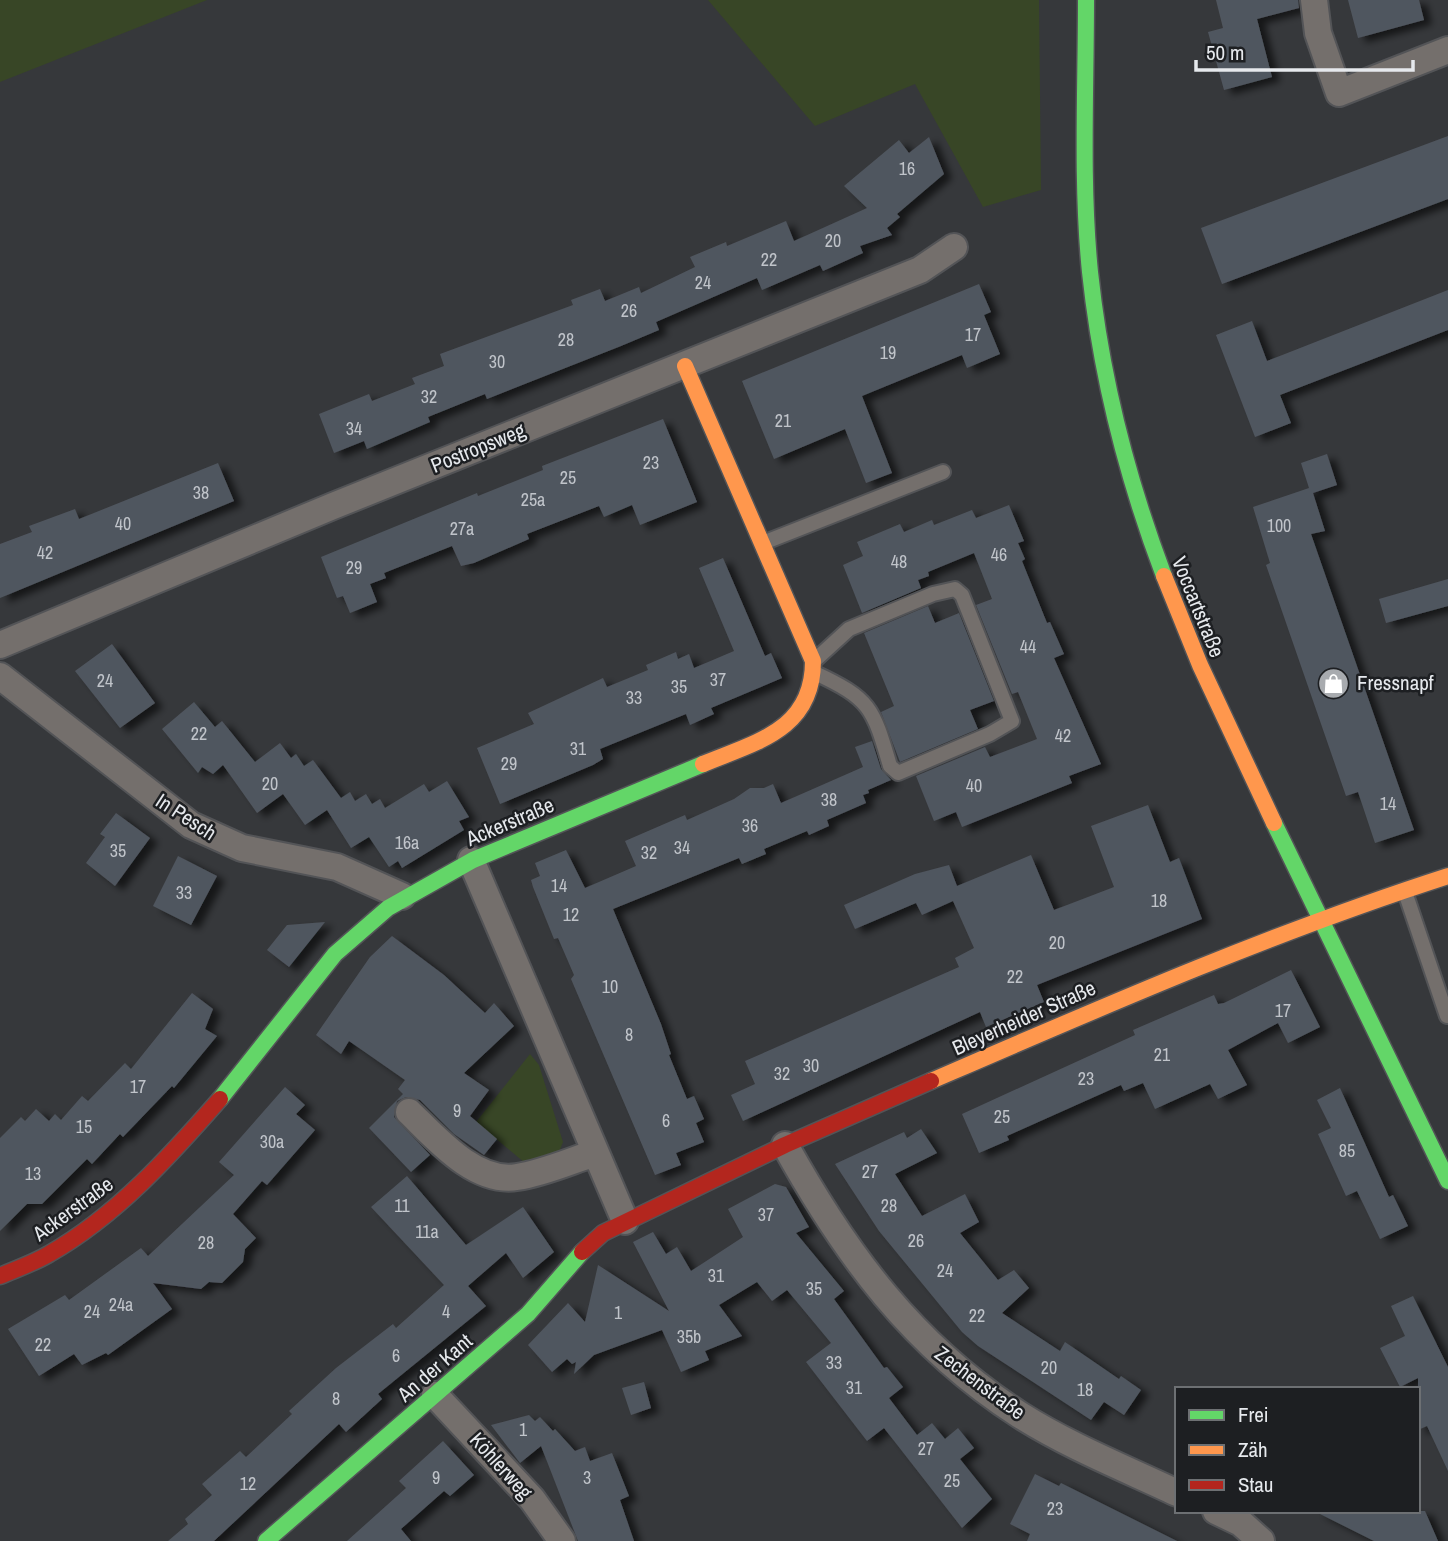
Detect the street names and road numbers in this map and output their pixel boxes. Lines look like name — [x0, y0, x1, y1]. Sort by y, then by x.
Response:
street label: Postropsweg — [426, 415, 530, 480]
street label: Voccartstraße — [1165, 552, 1232, 662]
street label: In Pesch — [150, 786, 222, 847]
street label: Ackerstraße — [460, 790, 558, 853]
street label: Bleyerheider Straße — [948, 973, 1100, 1062]
street label: Ackerstraße — [26, 1170, 119, 1248]
street label: An der Kant — [390, 1327, 479, 1409]
street label: Zechenstraße — [929, 1339, 1031, 1426]
street label: Köhlerweg — [463, 1426, 540, 1506]

